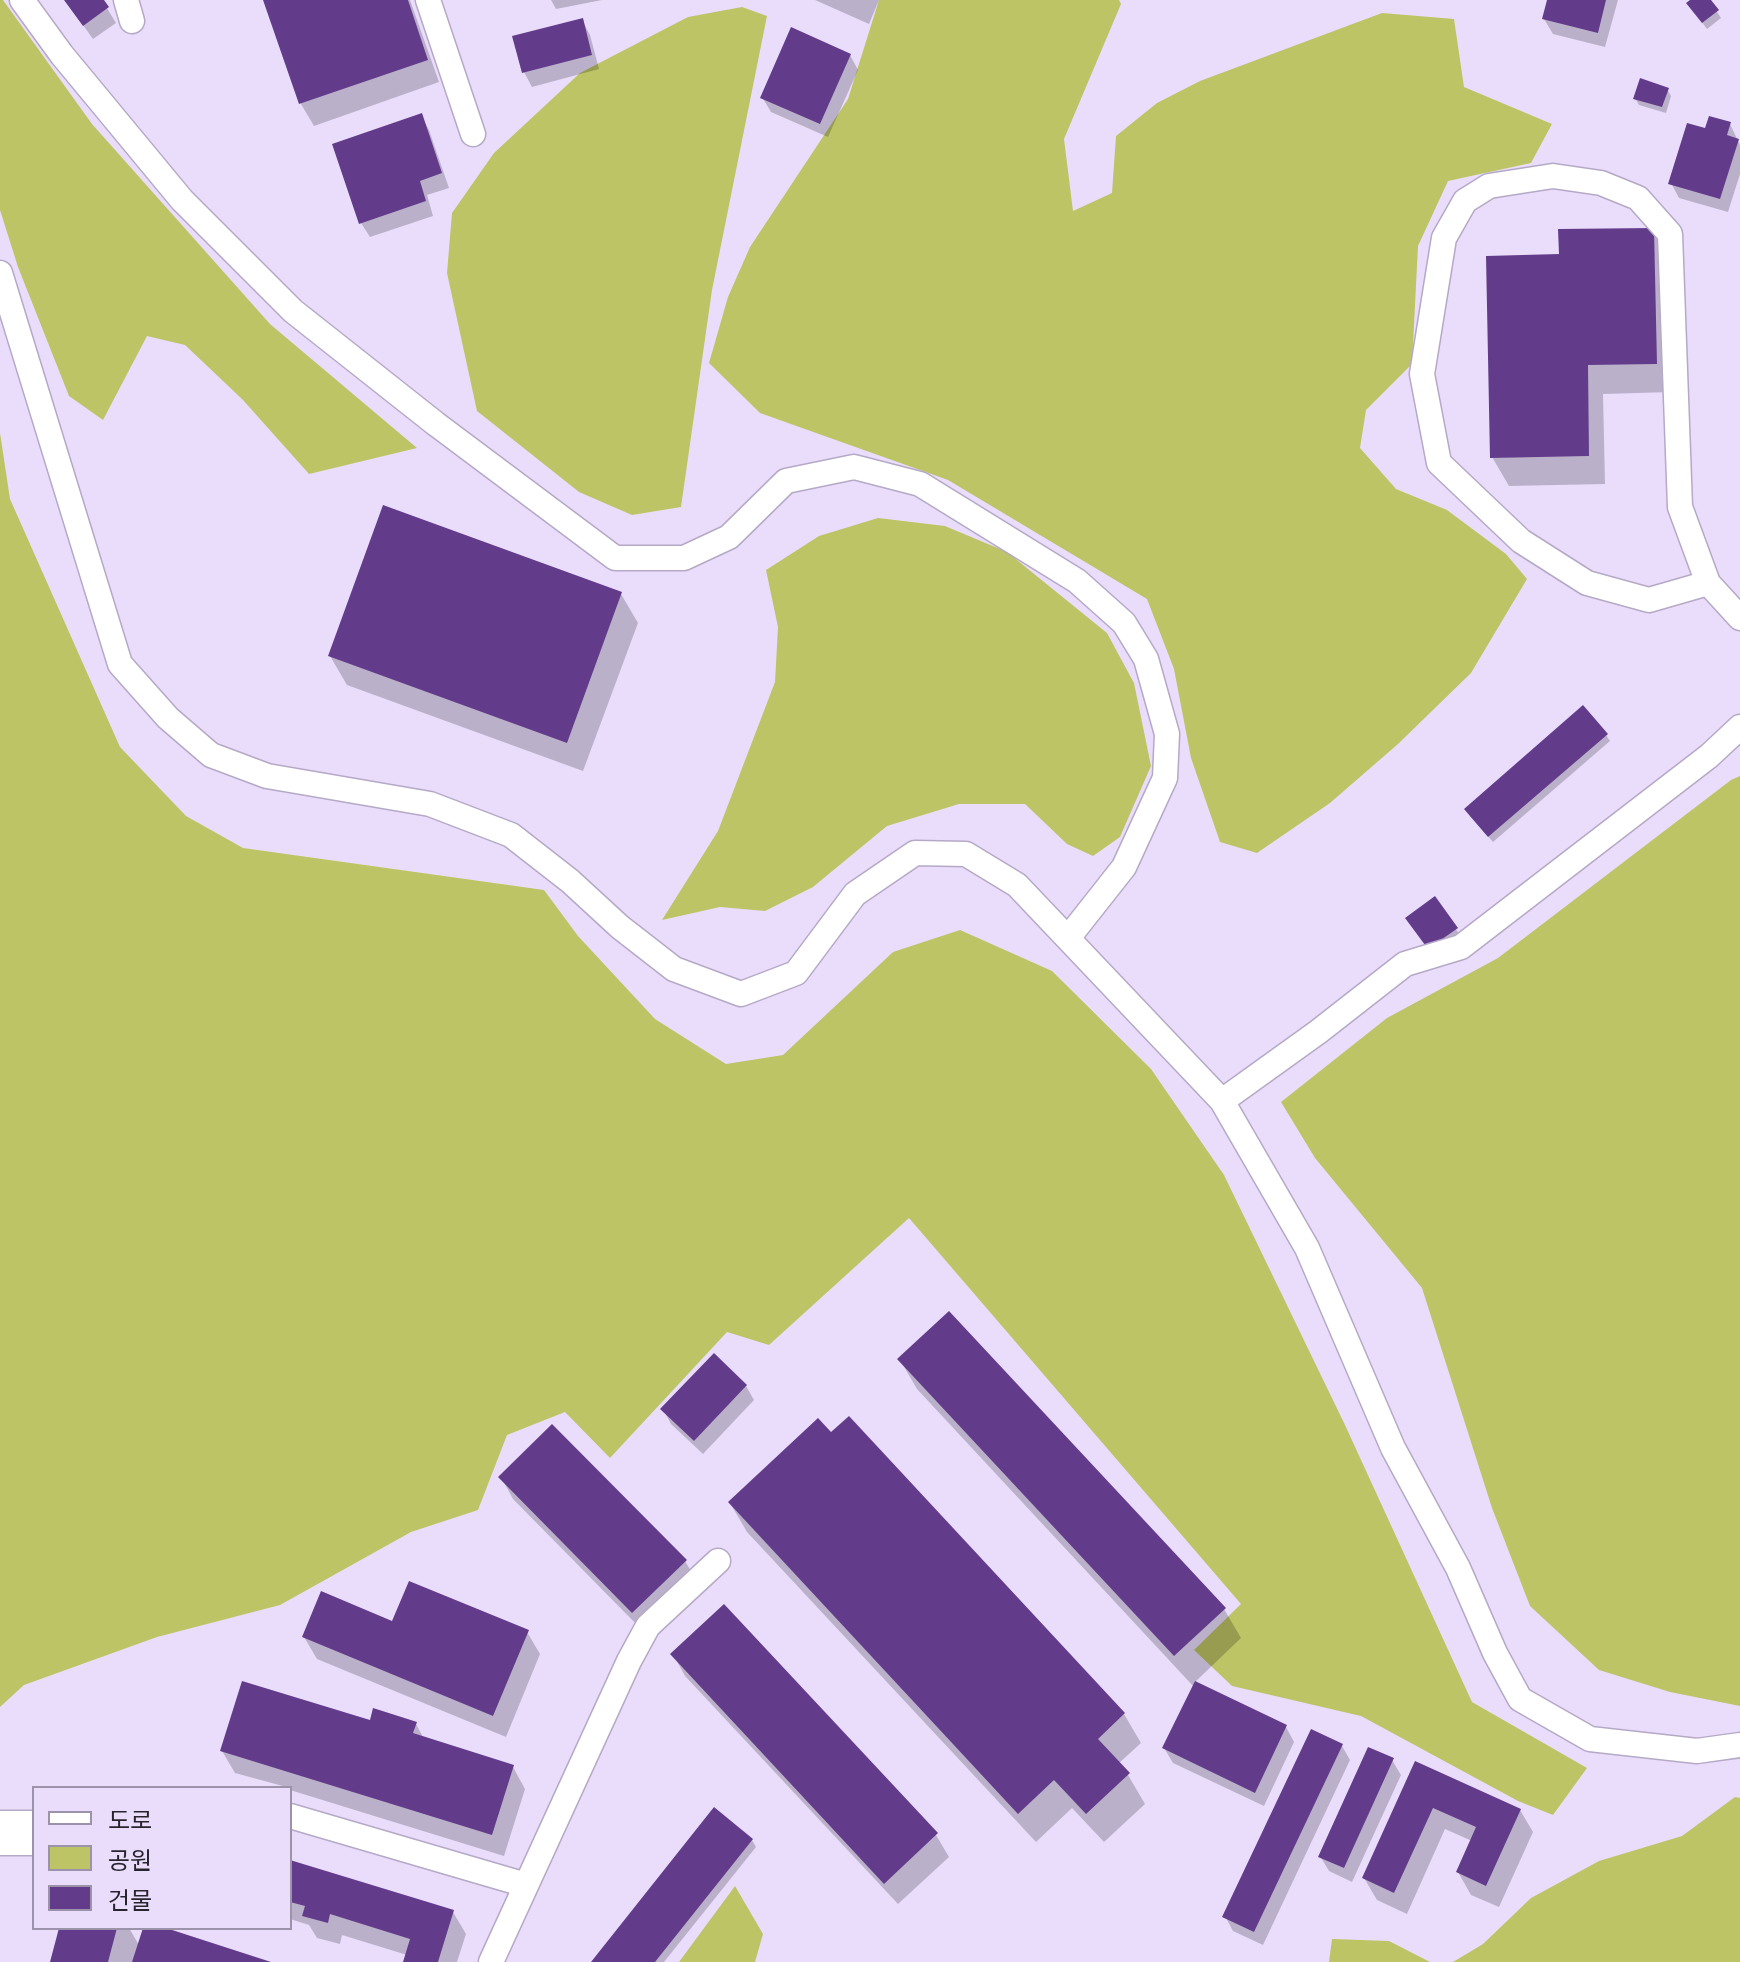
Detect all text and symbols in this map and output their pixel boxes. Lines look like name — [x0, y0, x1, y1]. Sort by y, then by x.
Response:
legend — [32, 1786, 292, 1930]
text: 도로 — [108, 1803, 152, 1836]
text: 공원 — [108, 1843, 152, 1876]
text: 건물 — [108, 1883, 152, 1916]

